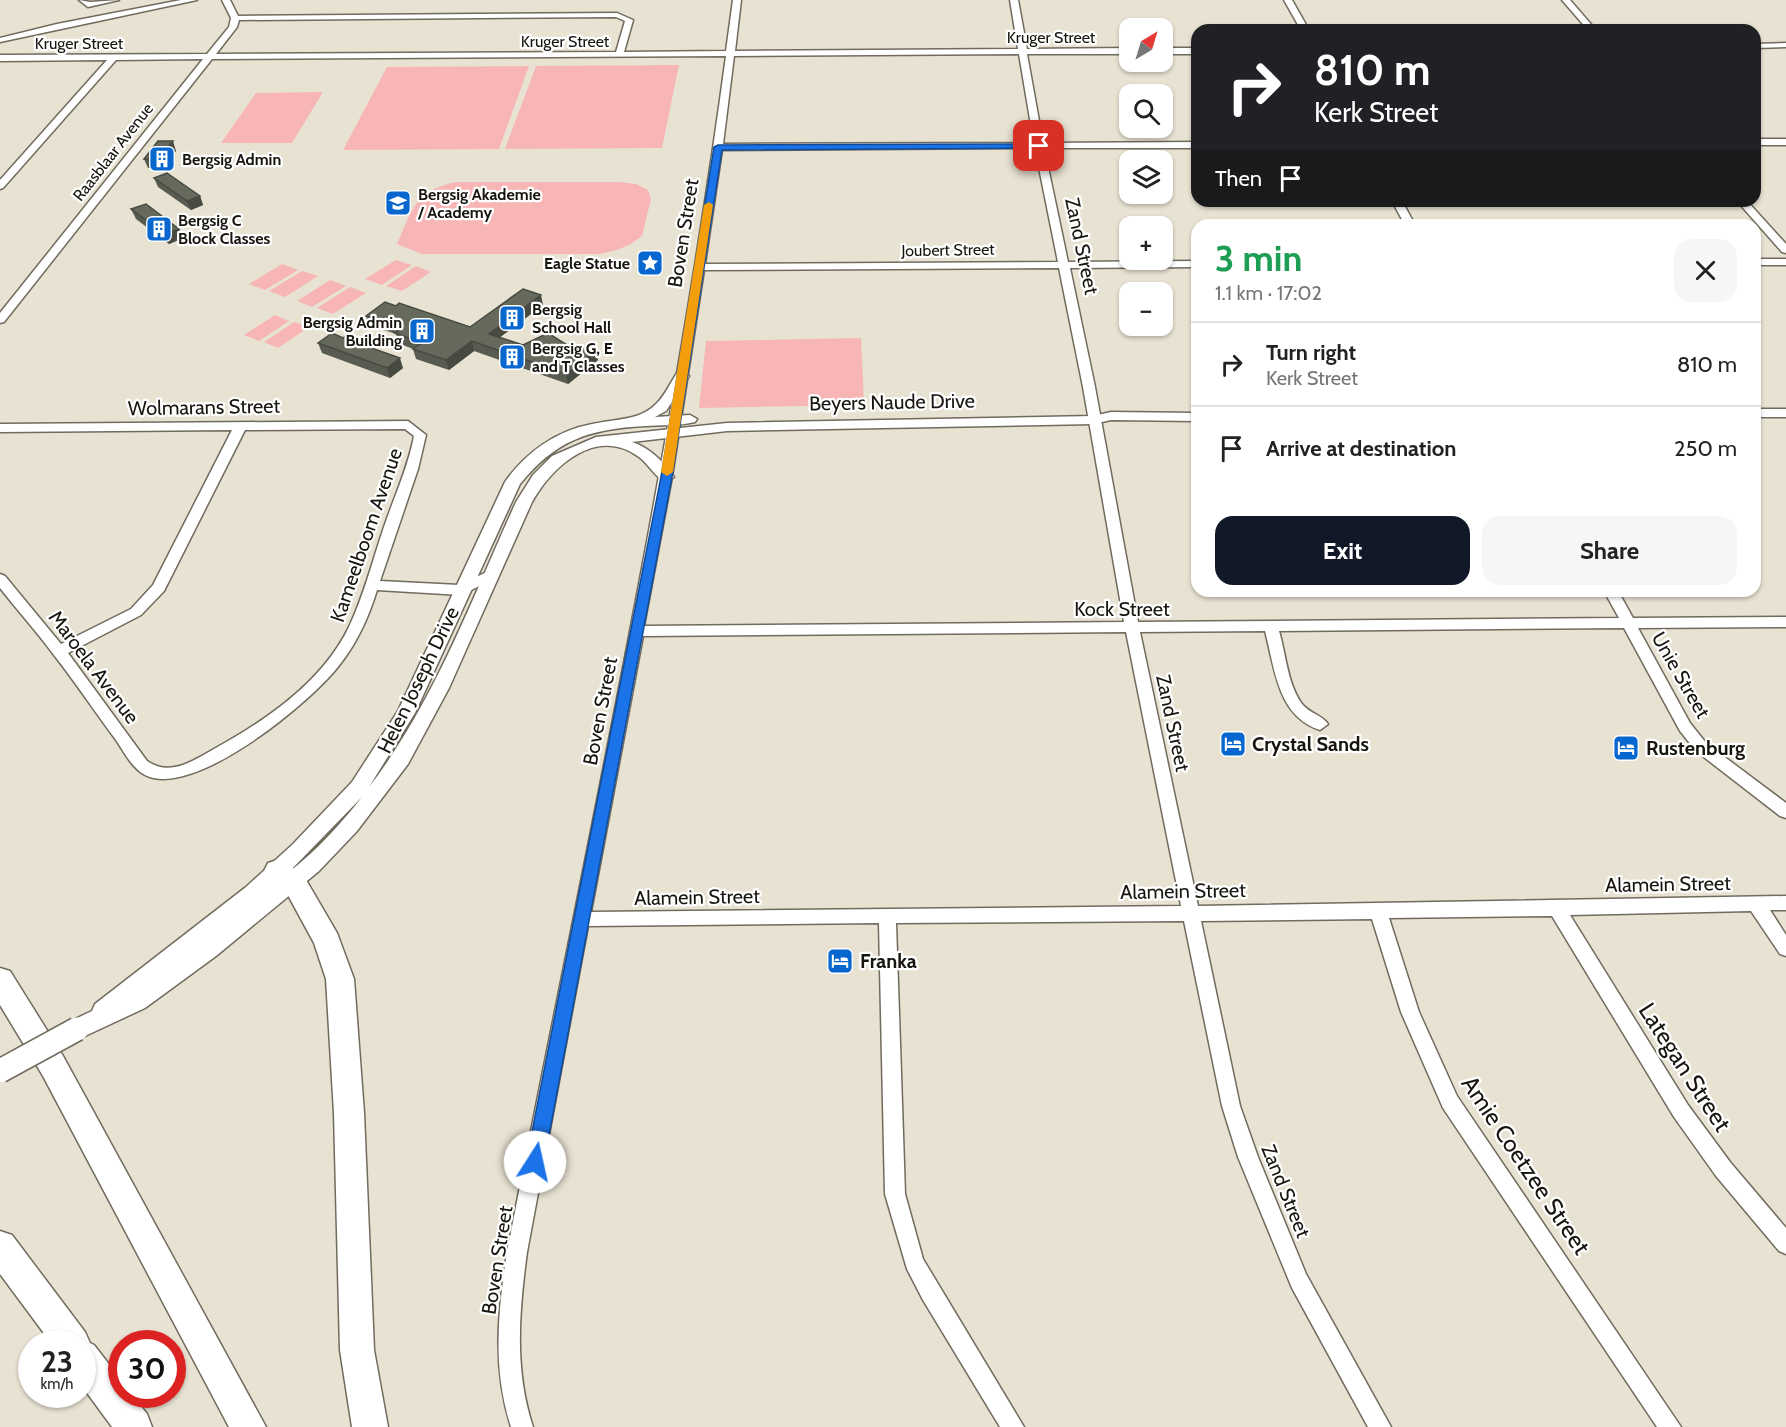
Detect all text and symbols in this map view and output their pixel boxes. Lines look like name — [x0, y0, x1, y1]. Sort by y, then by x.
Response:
north arrow — [1119, 18, 1173, 72]
map controls — [1119, 18, 1173, 336]
street label: Kruger Street — [1007, 28, 1096, 47]
street label: Kruger Street — [521, 32, 610, 51]
street label: Kruger Street — [35, 34, 124, 53]
text: 810 m — [1314, 44, 1430, 96]
icon: right — [1215, 48, 1293, 126]
button: search — [1119, 84, 1173, 138]
text: Kerk Street — [1314, 96, 1438, 129]
street label: Raasblaar Avenue — [69, 99, 157, 205]
pin — [1013, 120, 1064, 171]
icon: arrive — [1022, 129, 1055, 162]
building icon: Bergsig Admin — [147, 144, 177, 174]
place label: Bergsig Admin — [182, 150, 281, 169]
button: layers — [1119, 150, 1173, 204]
icon: arrive — [1274, 162, 1307, 195]
text: Then — [1215, 165, 1262, 192]
street label: Boven Street — [663, 177, 703, 289]
place label: Bergsig Akademie / Academy — [417, 185, 541, 222]
school or university icon: Bergsig Akademie / Academy — [383, 188, 413, 218]
street label: Zand Street — [1060, 195, 1104, 297]
place label: Bergsig C Block Classes — [178, 211, 271, 248]
building icon: Bergsig C Block Classes — [144, 214, 174, 244]
button: + — [1119, 216, 1173, 270]
text: 3 min — [1215, 236, 1302, 280]
button: close — [1674, 239, 1737, 302]
street label: Joubert Street — [900, 240, 995, 260]
place icon: Eagle Statue — [635, 248, 665, 278]
place label: Eagle Statue — [544, 254, 630, 273]
text: 1.1 km · 17:02 — [1215, 281, 1322, 305]
button: − — [1119, 282, 1173, 336]
place label: Bergsig School Hall — [532, 300, 611, 337]
building icon: Bergsig School Hall — [497, 303, 527, 333]
place label: Bergsig Admin Building — [303, 313, 402, 350]
building icon: Bergsig Admin Building — [407, 316, 437, 346]
place label: Bergsig G, E and T Classes — [532, 339, 625, 376]
text: Turn right — [1266, 339, 1356, 366]
building icon: Bergsig G, E and T Classes — [497, 342, 527, 372]
icon: right — [1215, 348, 1248, 381]
text: 810 m — [1677, 351, 1737, 378]
text: Kerk Street — [1266, 366, 1358, 390]
street label: Beyers Naude Drive — [809, 389, 975, 415]
street label: Wolmarans Street — [128, 394, 281, 420]
icon: arrive — [1215, 432, 1248, 465]
text: Arrive at destination — [1266, 435, 1456, 462]
text: 250 m — [1674, 435, 1737, 462]
street label: Kameelboom Avenue — [325, 445, 407, 625]
button: Exit — [1215, 516, 1470, 585]
button: Share — [1482, 516, 1737, 585]
street label: Kock Street — [1074, 597, 1170, 621]
street label: Helen Joseph Drive — [372, 603, 464, 757]
street label: Maroela Avenue — [44, 606, 144, 728]
street label: Unie Street — [1647, 628, 1715, 723]
street label: Boven Street — [578, 655, 622, 767]
street label: Zand Street — [1151, 672, 1195, 774]
hotel icon: Crystal Sands — [1218, 729, 1248, 759]
place label: Crystal Sands — [1252, 732, 1369, 756]
hotel icon: Rustenburg — [1611, 733, 1641, 763]
place label: Rustenburg — [1646, 736, 1745, 760]
street label: Alamein Street — [1605, 871, 1731, 897]
street label: Alamein Street — [1120, 878, 1246, 904]
street label: Alamein Street — [634, 884, 760, 910]
hotel icon: Franka — [825, 946, 855, 976]
place label: Franka — [860, 949, 917, 973]
street label: Lategan Street — [1633, 997, 1737, 1137]
street label: Amie Coetzee Street — [1455, 1070, 1597, 1260]
position arrow — [503, 1130, 567, 1194]
street label: Zand Street — [1256, 1141, 1316, 1241]
street label: Boven Street — [477, 1204, 517, 1316]
speed limit sign: 30 — [108, 1330, 186, 1408]
text: 23 — [41, 1343, 73, 1380]
text: km/h — [41, 1375, 73, 1393]

